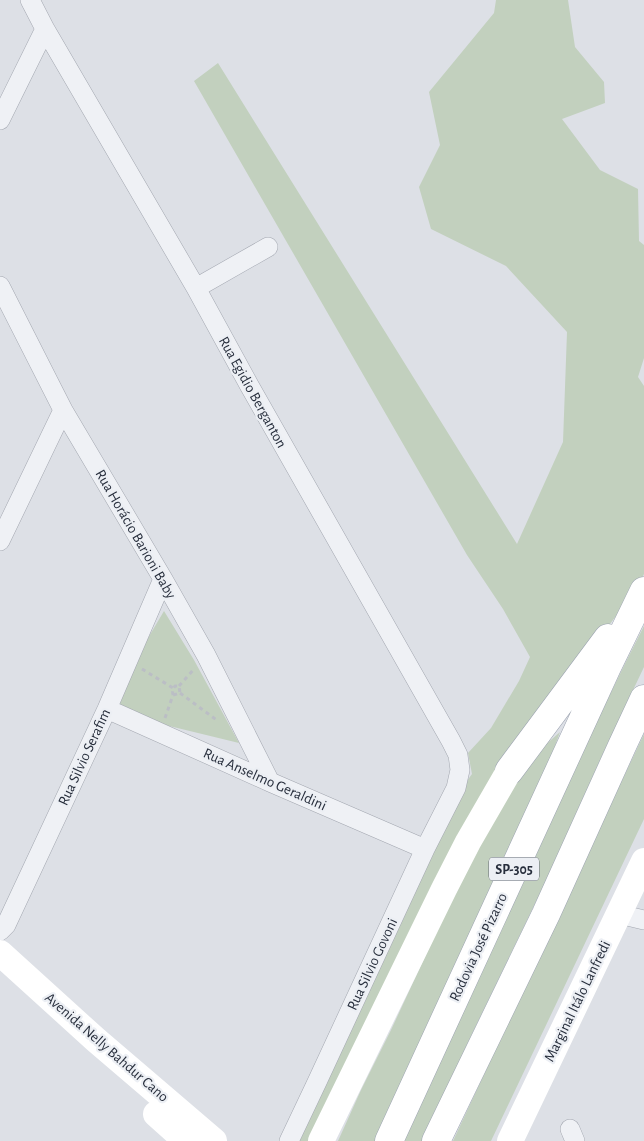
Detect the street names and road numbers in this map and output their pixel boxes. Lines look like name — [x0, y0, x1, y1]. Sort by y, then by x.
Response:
street label: Rua Egidio Berganton — [216, 334, 289, 450]
street label: Rua Horácio Barioni Baby — [92, 467, 179, 602]
street label: Rua Silvio Serafim — [56, 707, 113, 808]
street label: Rua Anselmo Geraldini — [201, 746, 329, 813]
road number: SP-305 — [489, 858, 539, 881]
street label: Rodovia José Pizarro — [447, 891, 510, 1004]
street label: Rua Silvio Govoni — [345, 916, 400, 1013]
street label: Marginal Itálo Lanfredi — [542, 938, 613, 1064]
street label: Avenida Nelly Bahdur Cano — [42, 990, 171, 1105]

